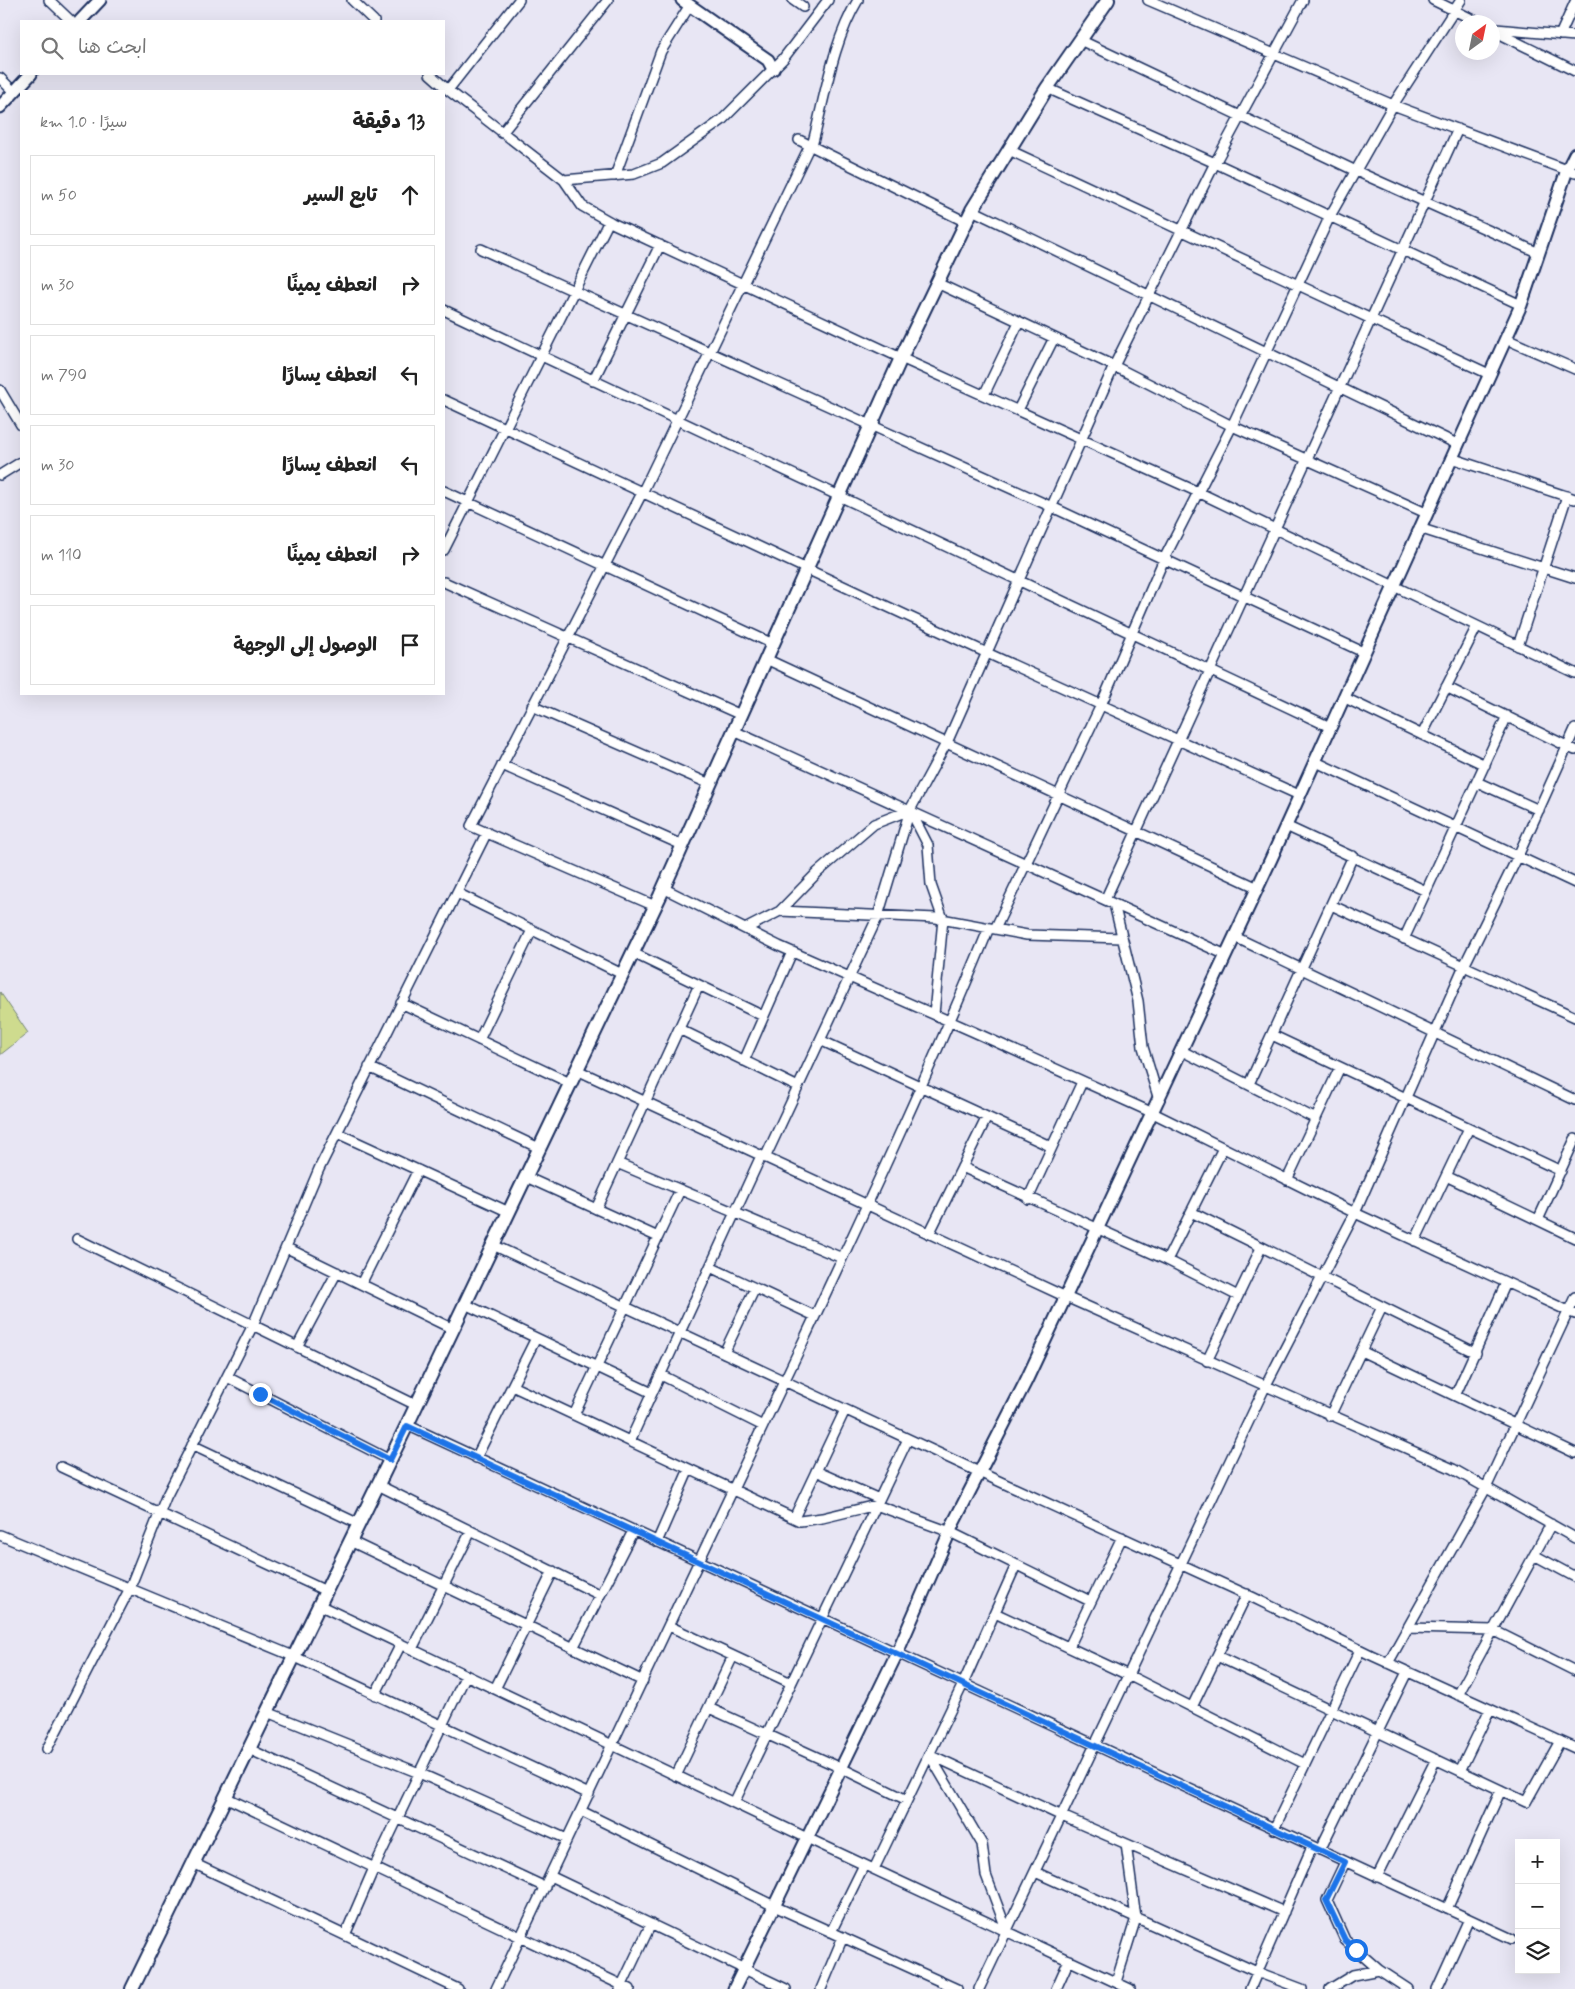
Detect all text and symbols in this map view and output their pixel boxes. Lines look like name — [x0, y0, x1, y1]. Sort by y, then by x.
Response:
north arrow — [1455, 15, 1500, 60]
search box — [20, 20, 445, 75]
icon: search — [38, 34, 66, 62]
text: ابحث هنا — [78, 35, 147, 60]
text: 13 دقيقة — [353, 108, 425, 136]
text: سيرًا · 1.0 km — [40, 112, 127, 133]
icon: ahead — [396, 181, 424, 209]
text: تابع السير — [304, 183, 377, 208]
text: 50 m — [41, 185, 77, 206]
icon: right — [396, 271, 424, 299]
text: انعطف يمينًا — [287, 273, 377, 298]
text: 30 m — [41, 275, 74, 296]
icon: left — [396, 361, 424, 389]
text: انعطف يسارًا — [282, 363, 377, 388]
text: 790 m — [41, 365, 87, 386]
icon: left — [396, 451, 424, 479]
text: انعطف يسارًا — [282, 453, 377, 478]
text: 30 m — [41, 455, 74, 476]
icon: right — [396, 541, 424, 569]
text: انعطف يمينًا — [287, 543, 377, 568]
text: 110 m — [41, 545, 82, 566]
icon: arrive — [396, 631, 424, 659]
text: الوصول إلى الوجهة — [233, 633, 377, 658]
route end — [249, 1383, 272, 1406]
map controls — [1515, 1839, 1560, 1974]
button: + — [1515, 1839, 1560, 1884]
button: − — [1515, 1884, 1560, 1929]
button: layers — [1515, 1929, 1560, 1974]
route start — [1345, 1939, 1368, 1962]

